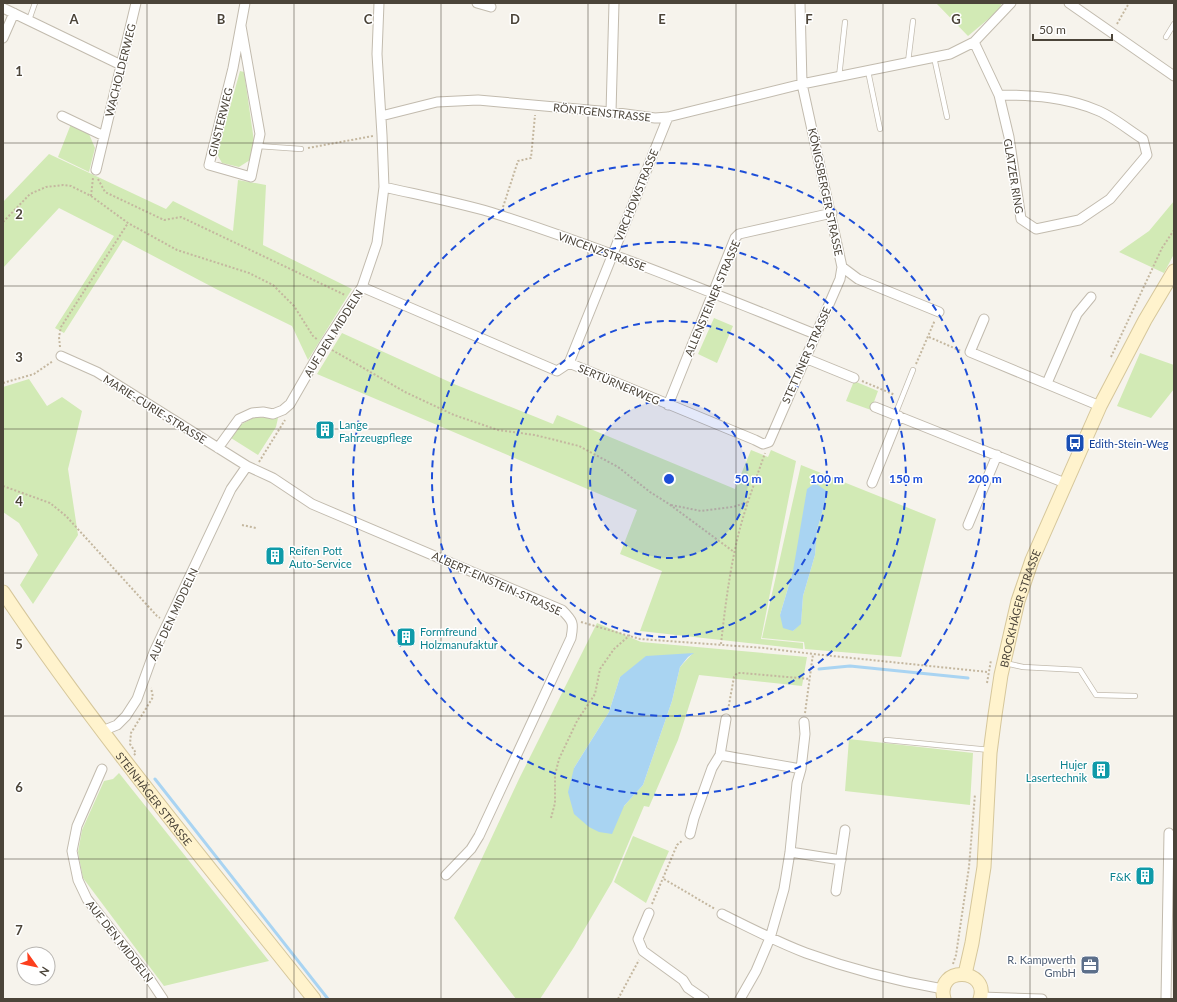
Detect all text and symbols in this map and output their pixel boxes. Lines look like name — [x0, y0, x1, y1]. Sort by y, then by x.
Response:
text: A — [68, 11, 79, 27]
text: B — [217, 11, 226, 27]
text: C — [364, 11, 373, 27]
text: D — [510, 11, 520, 27]
text: E — [658, 11, 666, 27]
text: F — [805, 11, 813, 27]
text: G — [951, 11, 961, 27]
scale bar — [1033, 16, 1112, 42]
street label: WACHOLDERWEG — [102, 22, 138, 118]
text: 50 m — [1039, 22, 1066, 37]
text: 1 — [15, 63, 23, 79]
street label: GINSTERWEG — [205, 86, 235, 158]
street label: RÖNTGENSTRASSE — [553, 100, 651, 124]
street label: KÖNIGSBERGER STRASSE — [806, 127, 846, 257]
street label: GLATZER RING — [1002, 137, 1026, 215]
street label: VIRCHOWSTRASSE — [612, 147, 660, 243]
text: 2 — [15, 206, 23, 222]
street label: VINCENZSTRASSE — [556, 229, 648, 273]
street label: ALLENSTEINER STRASSE — [682, 238, 742, 358]
street label: AUF DEN MIDDELN — [301, 287, 365, 379]
street label: STETTINER STRASSE — [779, 305, 833, 405]
text: 3 — [15, 349, 23, 365]
street label: SERTÜRNERWEG — [576, 361, 662, 407]
street label: MARIE-CURIE-STRASSE — [101, 372, 209, 446]
place label: Lange Fahrzeugpflege — [339, 418, 413, 444]
building icon: Lange Fahrzeugpflege — [314, 419, 336, 441]
bus stop icon: Edith-Stein-Weg — [1064, 432, 1086, 454]
place label: Edith-Stein-Weg — [1089, 437, 1169, 450]
text: 50 m — [735, 471, 761, 486]
text: 100 m — [810, 471, 844, 486]
text: 150 m — [889, 471, 923, 486]
text: 200 m — [968, 471, 1002, 486]
centre of rings — [662, 472, 676, 486]
text: 4 — [15, 493, 23, 509]
place label: Reifen Pott Auto-Service — [289, 544, 352, 570]
building icon: Reifen Pott Auto-Service — [264, 545, 286, 567]
street label: BROCKHÄGER STRASSE — [996, 547, 1042, 668]
street label: ALBERT-EINSTEIN-STRASSE — [430, 549, 564, 617]
street label: AUF DEN MIDDELN — [146, 566, 200, 662]
place label: Formfreund Holzmanufaktur — [420, 625, 498, 651]
building icon: Formfreund Holzmanufaktur — [395, 626, 417, 648]
text: 5 — [15, 636, 23, 652]
street label: STEINHÄGER STRASSE — [114, 749, 195, 848]
place label: Hujer Lasertechnik — [1026, 758, 1087, 784]
building icon: Hujer Lasertechnik — [1090, 759, 1112, 781]
text: 6 — [15, 779, 23, 795]
building icon: F&K — [1134, 865, 1156, 887]
place label: F&K — [1110, 870, 1132, 883]
street label: AUF DEN MIDDELN — [84, 897, 156, 985]
text: 7 — [15, 922, 23, 938]
north arrow — [16, 946, 56, 986]
place label: R. Kampwerth GmbH — [1007, 953, 1076, 979]
office icon: R. Kampwerth GmbH — [1079, 954, 1101, 976]
text: N — [37, 965, 53, 979]

